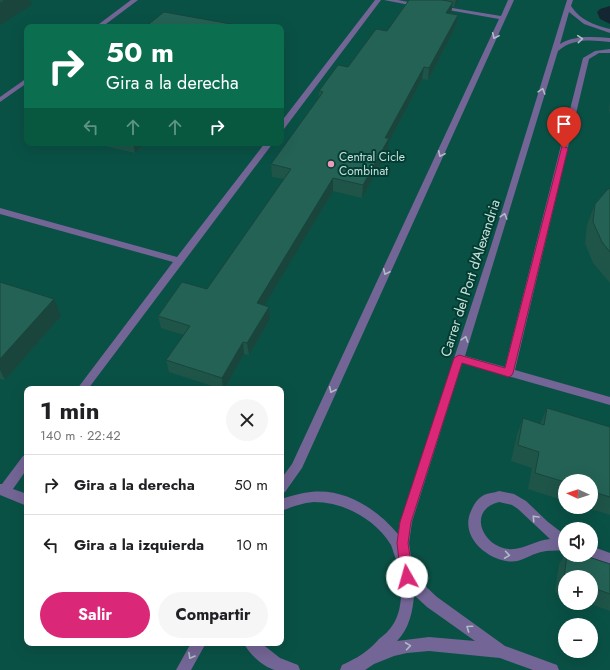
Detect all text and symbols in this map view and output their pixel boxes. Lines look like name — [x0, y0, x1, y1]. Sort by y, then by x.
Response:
one-way arrow — [492, 31, 500, 39]
text: 50 m — [106, 32, 174, 73]
one-way arrow — [577, 35, 583, 44]
icon: right — [40, 40, 92, 92]
text: Gira a la derecha — [106, 70, 239, 96]
one-way arrow — [537, 88, 546, 95]
pin — [547, 107, 581, 148]
icon: arrive — [553, 113, 575, 135]
icon: left — [80, 116, 102, 138]
icon: ahead — [122, 116, 144, 138]
icon: ahead — [164, 116, 186, 138]
icon: right — [206, 116, 228, 138]
place label: Central Cicle Combinat — [339, 148, 405, 180]
one-way arrow — [438, 150, 446, 157]
marker: Central Cicle Combinat — [326, 159, 336, 169]
street label: Carrer del Port d'Alexandria — [435, 197, 505, 359]
one-way arrow — [499, 212, 508, 219]
one-way arrow — [383, 268, 391, 275]
one-way arrow — [460, 336, 469, 343]
one-way arrow — [329, 386, 337, 393]
text: 1 min — [40, 393, 100, 428]
button: close — [226, 399, 268, 441]
text: 140 m · 22:42 — [40, 426, 121, 445]
icon: right — [40, 474, 62, 496]
text: Gira a la derecha — [74, 474, 195, 496]
text: 50 m — [234, 474, 268, 496]
north arrow — [558, 474, 598, 514]
map controls — [558, 474, 598, 658]
one-way arrow — [533, 515, 540, 523]
button: sound — [558, 522, 598, 562]
icon: left — [40, 534, 62, 556]
text: Gira a la izquierda — [74, 534, 204, 556]
text: 10 m — [236, 534, 268, 556]
one-way arrow — [504, 550, 510, 559]
position arrow — [386, 556, 428, 598]
button: + — [558, 570, 598, 610]
button: Salir — [40, 592, 150, 638]
button: Compartir — [158, 592, 268, 638]
button: − — [558, 618, 598, 658]
one-way arrow — [466, 626, 473, 633]
one-way arrow — [404, 642, 411, 651]
one-way arrow — [188, 652, 195, 660]

